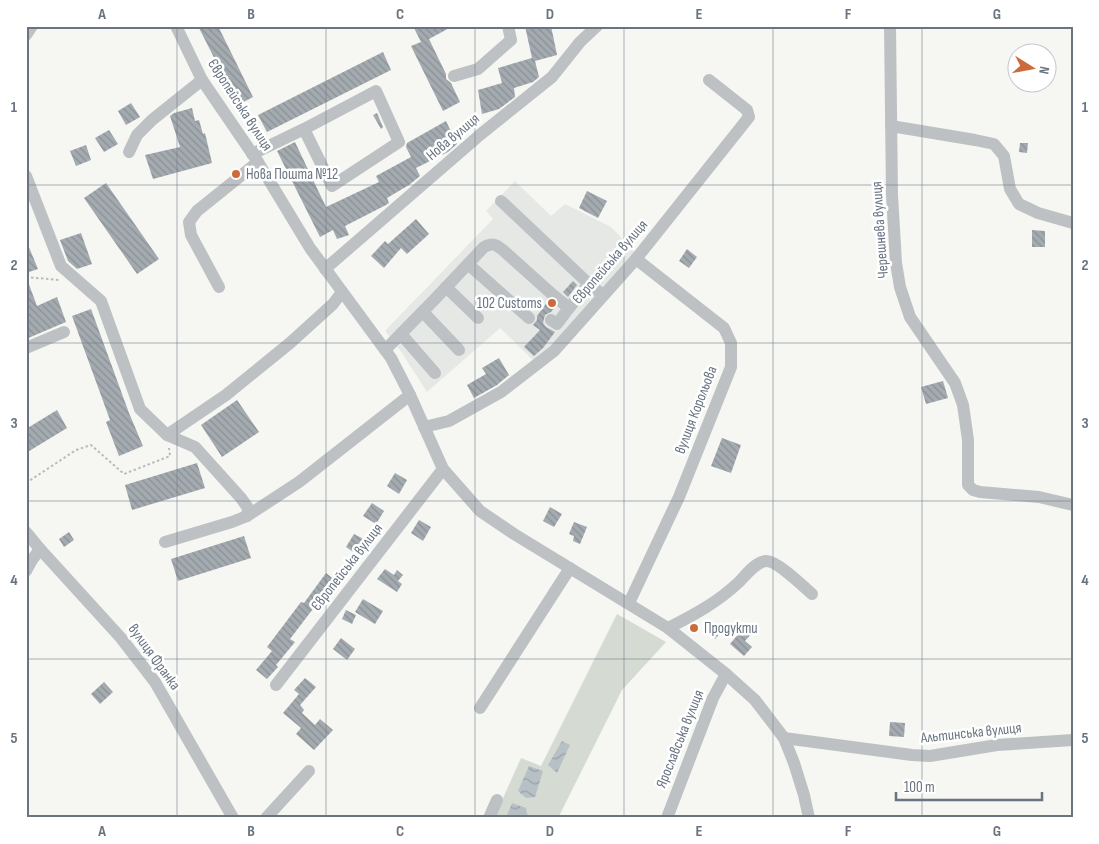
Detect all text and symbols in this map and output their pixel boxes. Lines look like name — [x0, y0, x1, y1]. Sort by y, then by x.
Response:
text: A — [97, 5, 106, 24]
text: B — [247, 5, 255, 24]
text: C — [396, 5, 404, 24]
text: D — [546, 5, 554, 24]
text: E — [696, 5, 703, 24]
text: F — [845, 5, 852, 24]
text: G — [993, 5, 1001, 24]
north arrow — [1006, 42, 1056, 92]
street label: Європейська вулиця — [203, 55, 277, 155]
text: N — [1035, 65, 1053, 76]
text: 1 — [11, 98, 18, 117]
text: 1 — [1082, 98, 1089, 117]
street label: Нова вулиця — [422, 109, 484, 165]
place label: Нова Пошта №12 — [246, 165, 338, 184]
marker: Нова Пошта №12 — [230, 168, 242, 180]
street label: Черешнева вулиця — [867, 181, 893, 279]
street label: Європейська вулиця — [568, 216, 652, 308]
text: 2 — [10, 256, 18, 275]
text: 2 — [1081, 256, 1089, 275]
place label: 102 Customs — [477, 294, 542, 313]
marker: 102 Customs — [546, 297, 558, 309]
street label: вулиця Корольова — [671, 363, 722, 457]
text: 3 — [10, 414, 18, 433]
text: 3 — [1081, 414, 1089, 433]
street label: Європейська вулиця — [307, 519, 387, 615]
text: 4 — [10, 571, 18, 590]
text: 4 — [1081, 571, 1089, 590]
place label: Продукти — [704, 619, 758, 638]
street label: вулиця Франка — [124, 620, 184, 694]
marker: Продукти — [688, 622, 700, 634]
street label: Ярославська вулиця — [652, 687, 708, 791]
street label: Альтинська вулиця — [919, 718, 1022, 748]
text: 5 — [10, 729, 18, 748]
text: 5 — [1081, 729, 1089, 748]
scale bar — [896, 769, 1043, 801]
text: 100 m — [904, 778, 935, 797]
text: A — [97, 822, 106, 841]
text: B — [247, 822, 255, 841]
text: C — [396, 822, 404, 841]
text: D — [546, 822, 554, 841]
text: E — [696, 822, 703, 841]
text: F — [845, 822, 852, 841]
text: G — [993, 822, 1001, 841]

